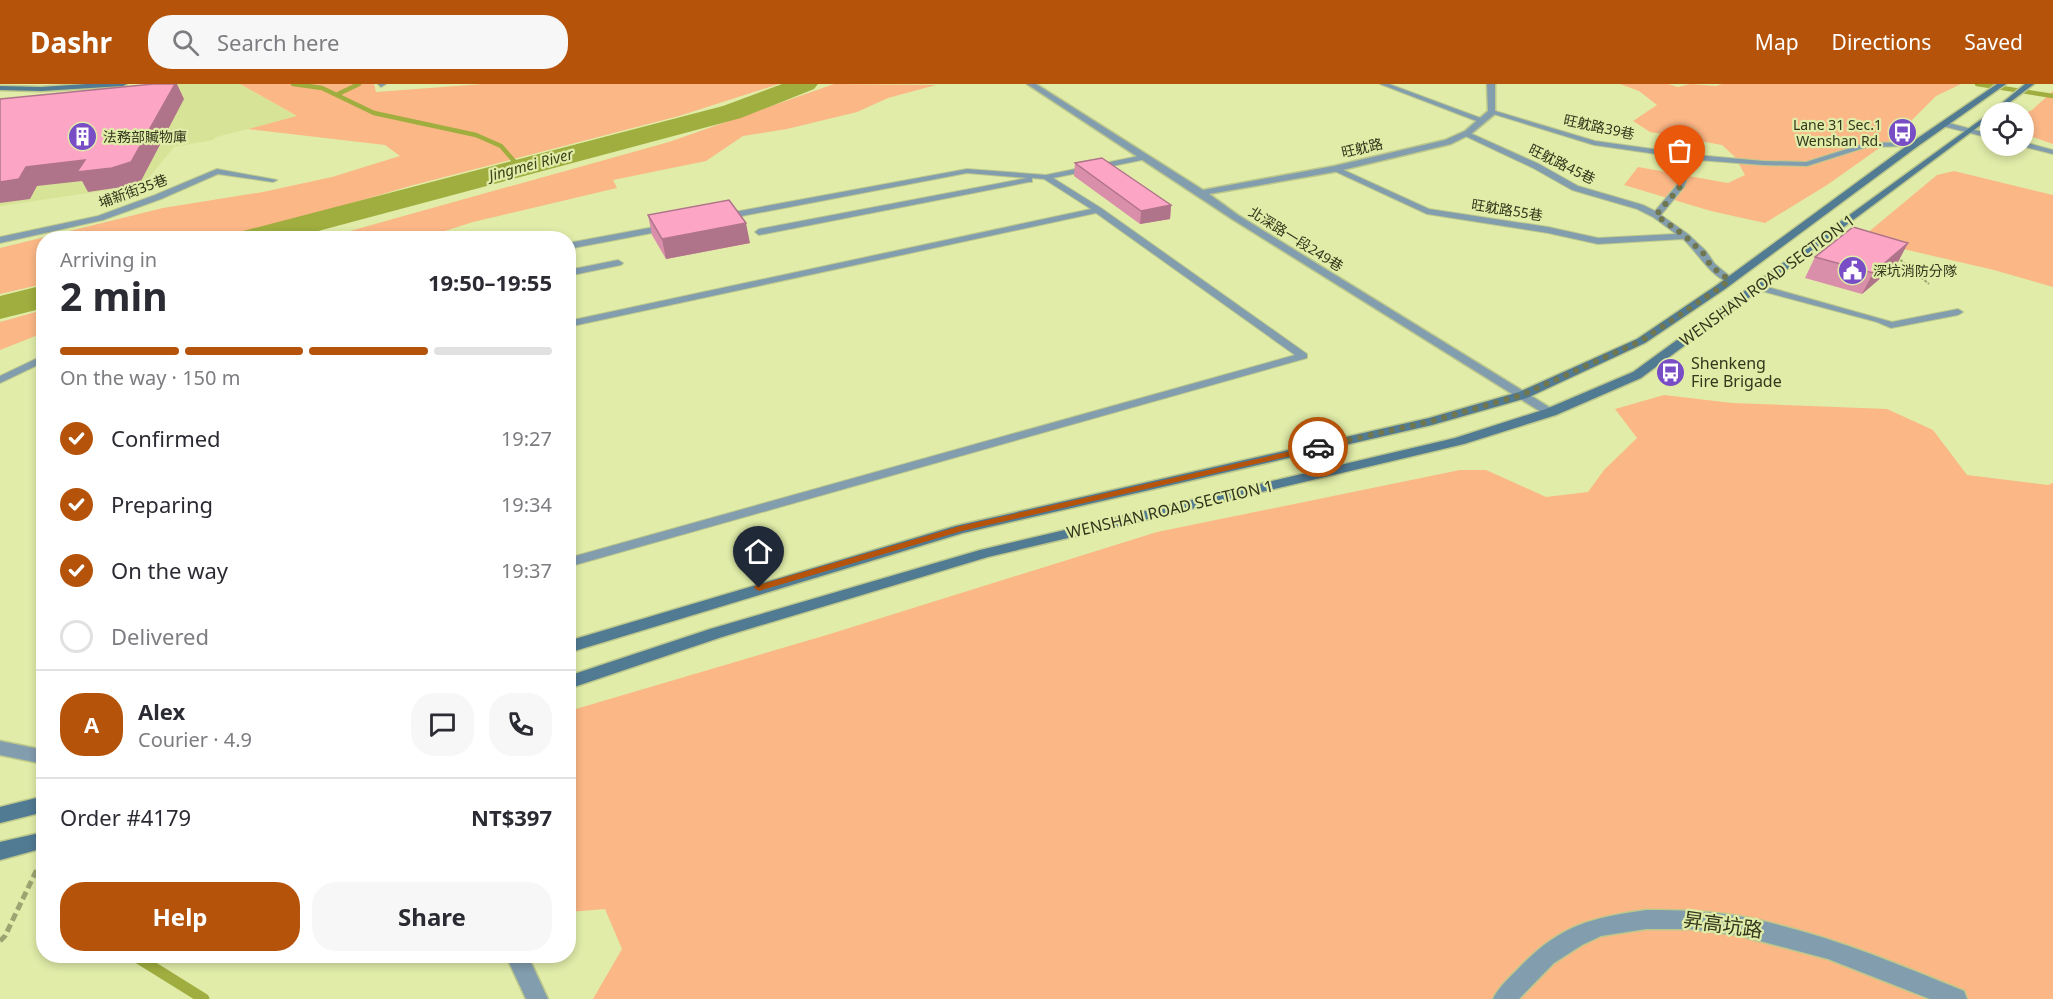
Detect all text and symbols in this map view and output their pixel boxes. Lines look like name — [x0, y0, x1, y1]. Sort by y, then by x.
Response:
search box — [148, 15, 568, 69]
text: Dashr — [30, 23, 112, 61]
icon: search — [169, 26, 202, 59]
text: Search here — [217, 27, 339, 57]
text: Map — [1755, 28, 1799, 56]
text: Directions — [1832, 28, 1931, 56]
text: Saved — [1964, 28, 2023, 56]
map controls — [1980, 102, 2034, 156]
button: locate — [1980, 102, 2034, 156]
street label: 旺躭路39巷 — [1562, 110, 1636, 143]
place label: Lane 31 Sec.1 Wenshan Rd. — [1793, 115, 1882, 150]
bus stop icon: Lane 31 Sec.1 Wenshan Rd. — [1887, 117, 1919, 149]
building icon: 法務部贓物庫 — [66, 121, 98, 153]
pin — [1654, 125, 1705, 187]
place label: 法務部贓物庫 — [103, 127, 187, 146]
street label: 旺躭路 — [1339, 134, 1384, 161]
icon: bag — [1663, 134, 1696, 167]
street label: 旺躭路45巷 — [1526, 139, 1599, 188]
water label: Jingmei River — [483, 143, 576, 186]
street label: 埔新街35巷 — [96, 169, 170, 212]
street label: 旺躭路55巷 — [1470, 194, 1544, 225]
street label: 北深路一段249巷 — [1245, 202, 1347, 275]
street label: WENSHAN ROAD SECTION 1 — [1675, 209, 1859, 351]
text: Arriving in — [60, 246, 157, 273]
public building icon: 深坑消防分隊 — [1836, 255, 1868, 287]
place label: 深坑消防分隊 — [1873, 261, 1957, 280]
text: 19:50–19:55 — [428, 267, 552, 297]
text: 2 min — [60, 269, 167, 322]
place label: Shenkeng Fire Brigade — [1691, 352, 1782, 392]
bus stop icon: Shenkeng Fire Brigade — [1654, 356, 1686, 388]
text: On the way · 150 m — [60, 364, 240, 391]
courier — [1288, 417, 1348, 477]
icon: check — [60, 422, 93, 455]
text: Confirmed — [111, 423, 221, 453]
text: 19:27 — [501, 425, 552, 452]
icon: car — [1302, 431, 1335, 464]
street label: WENSHAN ROAD SECTION 1 — [1065, 475, 1275, 543]
icon: check — [60, 488, 93, 521]
text: Preparing — [111, 489, 213, 519]
text: 19:34 — [501, 491, 552, 518]
pin — [733, 526, 784, 588]
icon: home — [742, 535, 775, 568]
icon: check — [60, 554, 93, 587]
text: On the way — [111, 555, 228, 585]
text: 19:37 — [501, 557, 552, 584]
text: Delivered — [111, 621, 209, 651]
button: chat — [411, 693, 474, 756]
button: phone — [489, 693, 552, 756]
text: Alex — [138, 696, 185, 726]
text: A — [84, 709, 99, 739]
text: Courier · 4.9 — [138, 726, 252, 753]
text: Order #4179 — [60, 802, 191, 832]
text: NT$397 — [471, 802, 552, 832]
button: Help — [60, 882, 300, 951]
button: Share — [312, 882, 552, 951]
street label: 昇高坑路 — [1682, 906, 1765, 943]

